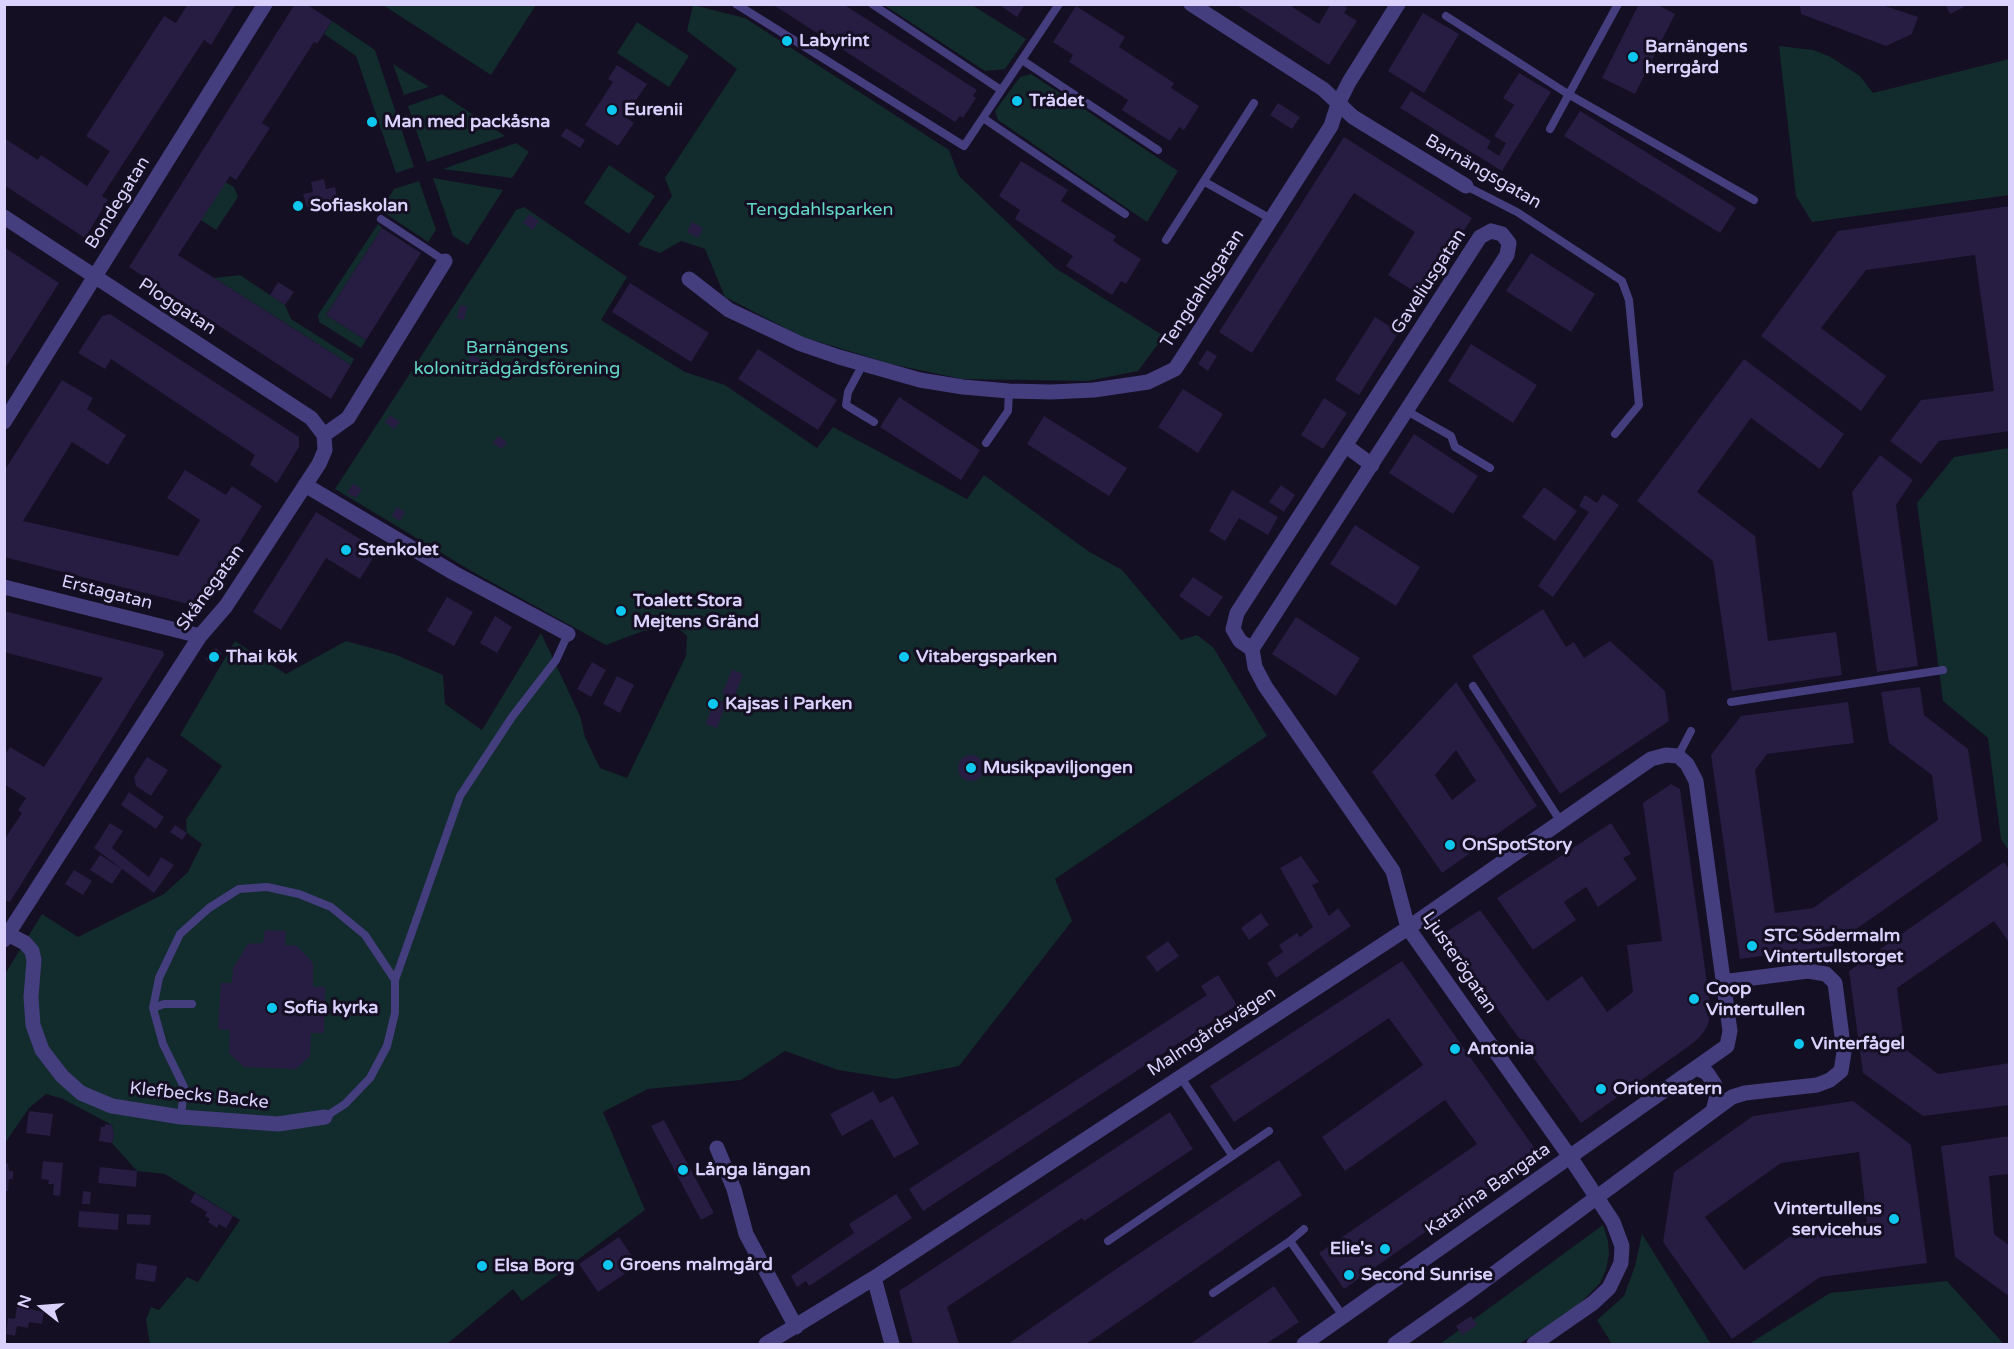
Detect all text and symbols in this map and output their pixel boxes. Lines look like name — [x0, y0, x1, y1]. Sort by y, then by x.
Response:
place label: Labyrint — [799, 30, 869, 52]
marker: Labyrint — [780, 34, 794, 48]
place label: Barnängens herrgård — [1645, 36, 1748, 78]
marker: Barnängens herrgård — [1626, 50, 1640, 64]
place label: Trädet — [1029, 90, 1084, 112]
marker: Trädet — [1010, 94, 1024, 108]
place label: Eurenii — [624, 99, 683, 121]
marker: Eurenii — [605, 103, 619, 117]
place label: Man med packåsna — [384, 111, 550, 133]
marker: Man med packåsna — [365, 115, 379, 129]
street label: Barnängsgatan — [1421, 130, 1545, 214]
street label: Bondegatan — [81, 153, 155, 253]
place label: Sofiaskolan — [310, 195, 408, 217]
marker: Sofiaskolan — [291, 199, 305, 213]
park label: Tengdahlsparken — [746, 199, 894, 221]
street label: Gaveliusgatan — [1387, 225, 1471, 339]
street label: Tengdahlsgatan — [1157, 226, 1249, 352]
street label: Ploggatan — [134, 274, 220, 340]
park label: Barnängens koloniträdgårdsförening — [414, 337, 620, 380]
place label: Stenkolet — [358, 539, 439, 561]
street label: Skånegatan — [173, 541, 249, 635]
marker: Stenkolet — [339, 543, 353, 557]
street label: Erstagatan — [59, 571, 155, 615]
place label: Toalett Stora Mejtens Gränd — [633, 590, 759, 632]
marker: Toalett Stora Mejtens Gränd — [614, 604, 628, 618]
place label: Thai kök — [226, 646, 297, 668]
place label: Vitabergsparken — [916, 646, 1057, 668]
marker: Thai kök — [207, 650, 221, 664]
marker: Vitabergsparken — [897, 650, 911, 664]
place label: Kajsas i Parken — [725, 693, 852, 715]
marker: Kajsas i Parken — [706, 697, 720, 711]
place label: Musikpaviljongen — [983, 757, 1133, 779]
marker: Musikpaviljongen — [964, 761, 978, 775]
place label: OnSpotStory — [1462, 834, 1572, 856]
marker: OnSpotStory — [1443, 838, 1457, 852]
street label: Ljusterögatan — [1417, 908, 1501, 1018]
place label: STC Södermalm Vintertullstorget — [1764, 925, 1903, 968]
marker: STC Södermalm Vintertullstorget — [1745, 939, 1759, 953]
place label: Coop Vintertullen — [1706, 978, 1805, 1020]
street label: Malmgårdsvägen — [1144, 982, 1280, 1082]
marker: Coop Vintertullen — [1687, 992, 1701, 1006]
place label: Sofia kyrka — [284, 997, 378, 1019]
marker: Sofia kyrka — [265, 1001, 279, 1015]
place label: Vinterfågel — [1811, 1033, 1905, 1055]
marker: Vinterfågel — [1792, 1037, 1806, 1051]
place label: Antonia — [1467, 1038, 1534, 1060]
marker: Antonia — [1448, 1042, 1462, 1056]
street label: Klefbecks Backe — [128, 1078, 270, 1114]
place label: Orionteatern — [1613, 1078, 1722, 1100]
marker: Orionteatern — [1594, 1082, 1608, 1096]
street label: Katarina Bangata — [1421, 1139, 1555, 1241]
place label: Långa längan — [695, 1159, 811, 1181]
marker: Långa längan — [676, 1163, 690, 1177]
place label: Vintertullens servicehus — [1774, 1198, 1882, 1240]
marker: Vintertullens servicehus — [1887, 1212, 1901, 1226]
place label: Elie's — [1330, 1238, 1373, 1260]
marker: Elie's — [1378, 1242, 1392, 1256]
place label: Groens malmgård — [620, 1254, 773, 1276]
place label: Elsa Borg — [494, 1255, 575, 1277]
marker: Groens malmgård — [601, 1258, 615, 1272]
marker: Elsa Borg — [475, 1259, 489, 1273]
place label: Second Sunrise — [1361, 1264, 1493, 1286]
marker: Second Sunrise — [1342, 1268, 1356, 1282]
north arrow — [12, 1277, 72, 1337]
text: N — [13, 1293, 36, 1311]

